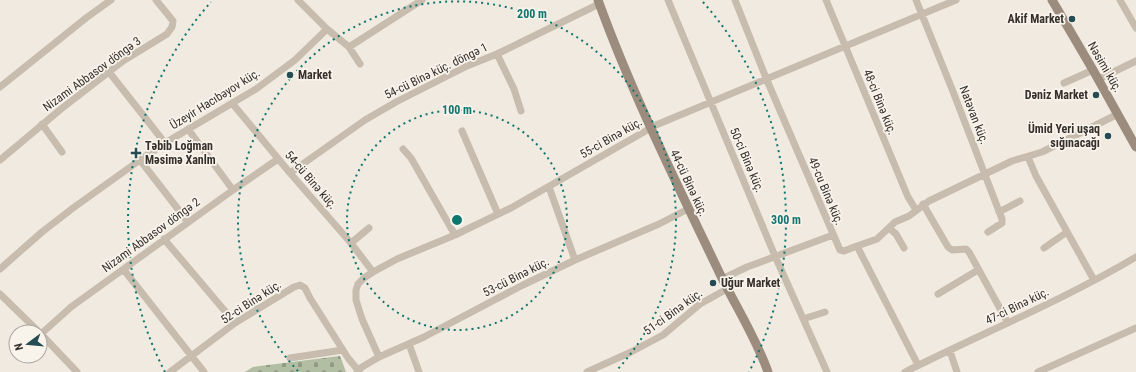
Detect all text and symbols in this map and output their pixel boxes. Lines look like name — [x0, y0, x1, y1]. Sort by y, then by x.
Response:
text: 200 m — [517, 7, 547, 21]
place label: Akif Market — [1008, 12, 1064, 26]
marker: Akif Market — [1067, 14, 1077, 24]
street label: Nizami Abbasov döngə 3 — [40, 34, 144, 114]
street label: Nəsimi küç. — [1085, 39, 1125, 95]
street label: 54-cü Binə küç. döngə 1 — [382, 40, 490, 102]
street label: Üzeyir Hacıbəyov küç. — [167, 65, 262, 132]
street label: 48-ci Binə küç. — [861, 67, 899, 137]
place label: Market — [298, 68, 332, 82]
marker: Market — [285, 70, 295, 80]
street label: Natəvan küç. — [956, 84, 992, 146]
place label: Dəniz Market — [1025, 88, 1088, 102]
marker: Dəniz Market — [1091, 90, 1101, 100]
text: 100 m — [442, 103, 472, 117]
street label: 55-ci Binə küç. — [578, 115, 644, 161]
place label: Ümid Yeri uşaq sığınacağı — [1028, 121, 1100, 150]
street label: 50-ci Binə küç. — [727, 125, 767, 195]
marker: Ümid Yeri uşaq sığınacağı — [1103, 131, 1113, 141]
place label: Təbib Loğman Məsimə Xanlm — [145, 139, 216, 167]
marker: Təbib Loğman Məsimə Xanlm — [130, 147, 142, 159]
street label: 44-cü Binə küç. — [667, 147, 711, 219]
street label: 54-cü Binə küç. — [282, 148, 340, 212]
street label: 49-cu Binə küç. — [805, 155, 847, 227]
street label: Nizami Abbasov döngə 2 — [99, 195, 203, 275]
centre of rings — [450, 213, 464, 227]
text: 300 m — [771, 213, 801, 227]
street label: 53-cü Binə küç. — [481, 254, 551, 300]
place label: Uğur Market — [721, 276, 781, 290]
street label: 52-ci Binə küç. — [218, 277, 284, 327]
marker: Uğur Market — [708, 278, 718, 288]
street label: 47-ci Binə küç. — [983, 285, 1051, 327]
street label: 51-ci Binə küç. — [641, 286, 705, 338]
north arrow — [8, 324, 48, 364]
text: N — [12, 341, 26, 352]

